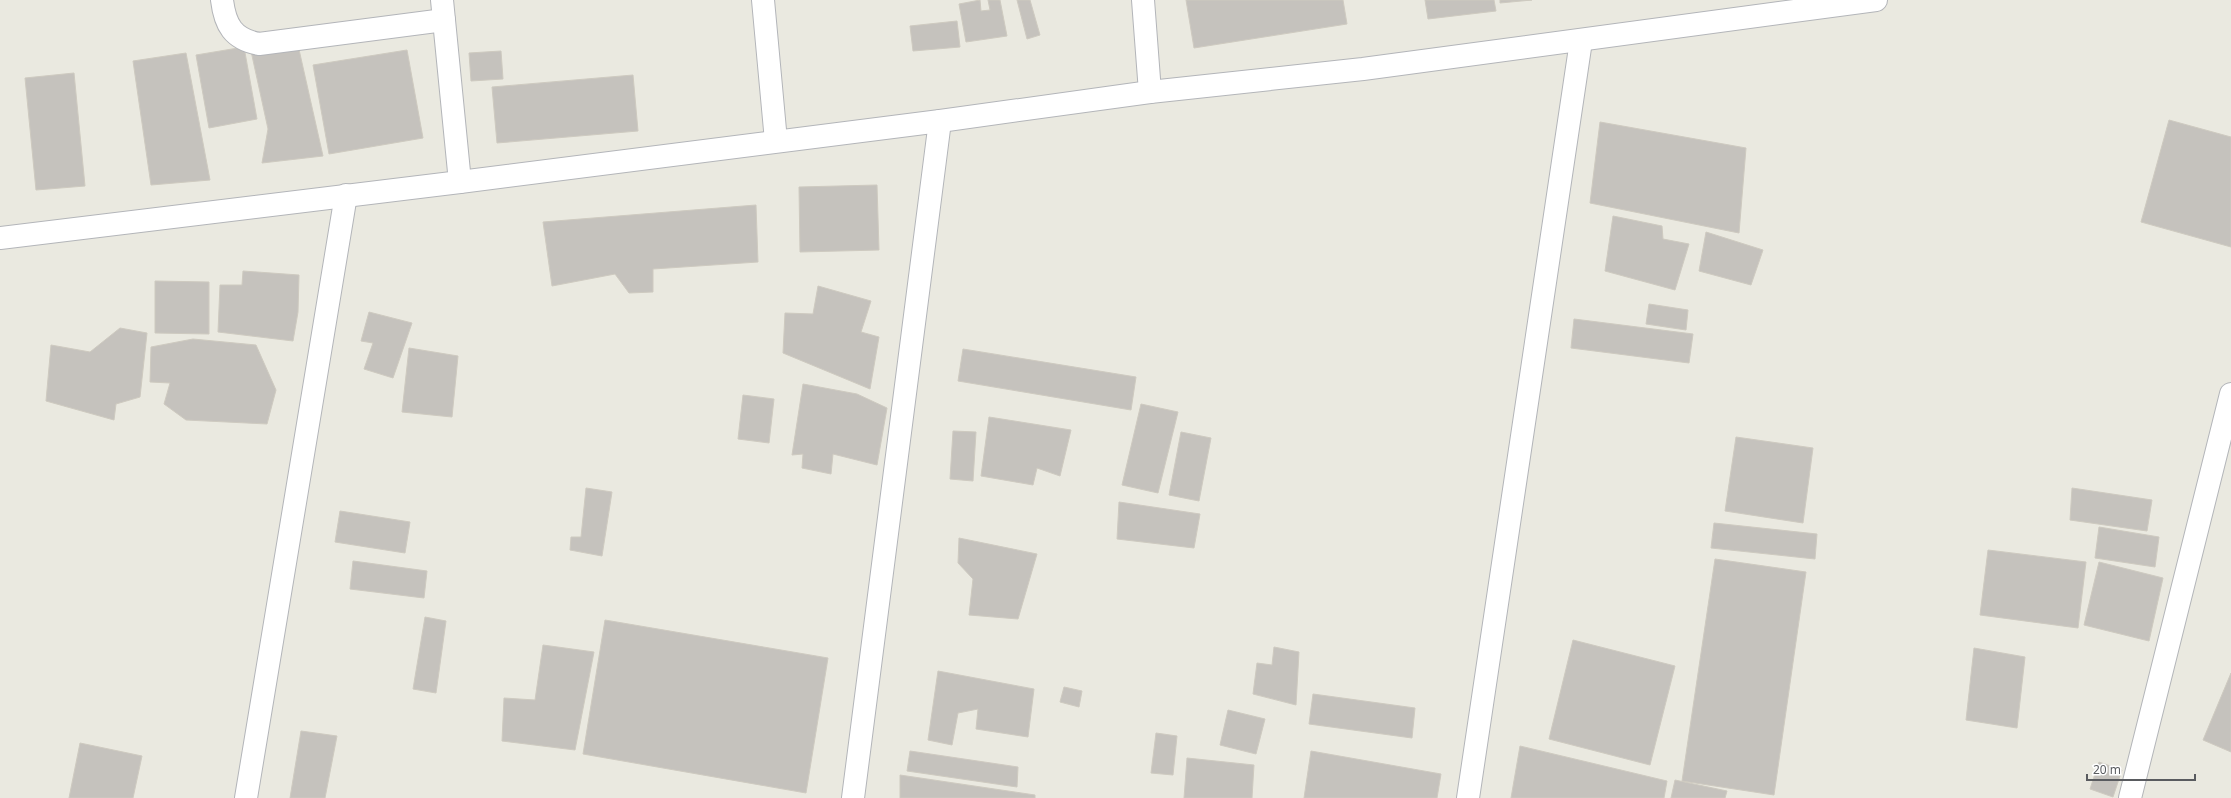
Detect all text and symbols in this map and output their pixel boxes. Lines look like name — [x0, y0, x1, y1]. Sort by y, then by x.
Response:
scale bar — [2087, 756, 2195, 782]
text: 20 m — [2093, 761, 2121, 778]

